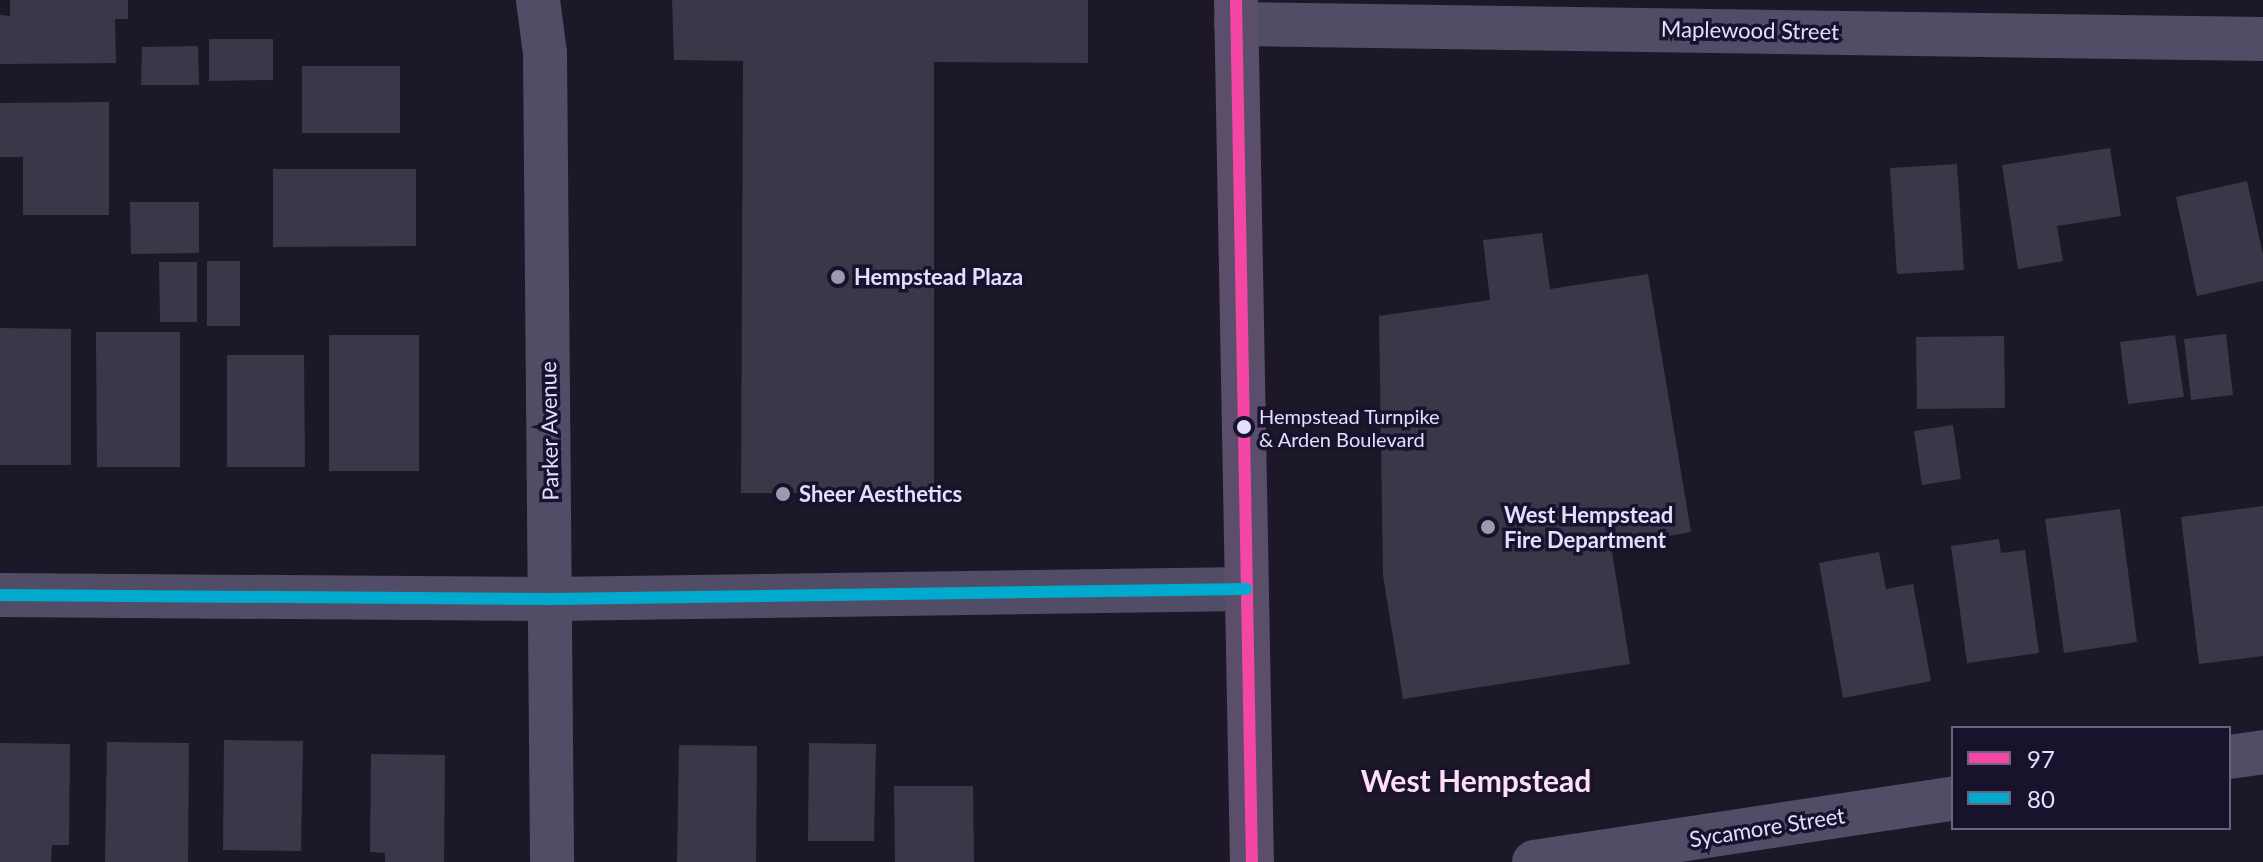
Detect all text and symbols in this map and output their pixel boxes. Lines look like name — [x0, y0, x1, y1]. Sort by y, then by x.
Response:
street label: Maplewood Street — [1661, 15, 1839, 45]
place label: Hempstead Plaza — [854, 264, 1023, 290]
marker: Hempstead Plaza — [829, 268, 847, 286]
street label: Parker Avenue — [535, 361, 563, 501]
place label: Hempstead Turnpike & Arden Boulevard — [1259, 404, 1440, 451]
marker: Hempstead Turnpike & Arden Boulevard — [1236, 419, 1252, 435]
place label: Sheer Aesthetics — [799, 481, 963, 507]
marker: Sheer Aesthetics — [774, 485, 792, 503]
place label: West Hempstead Fire Department — [1504, 501, 1673, 552]
marker: West Hempstead Fire Department — [1479, 518, 1497, 536]
legend — [1951, 726, 2231, 830]
text: 97 — [2027, 744, 2055, 773]
district label: West Hempstead — [1361, 762, 1591, 798]
text: 80 — [2027, 784, 2055, 813]
street label: Sycamore Street — [1687, 802, 1847, 852]

